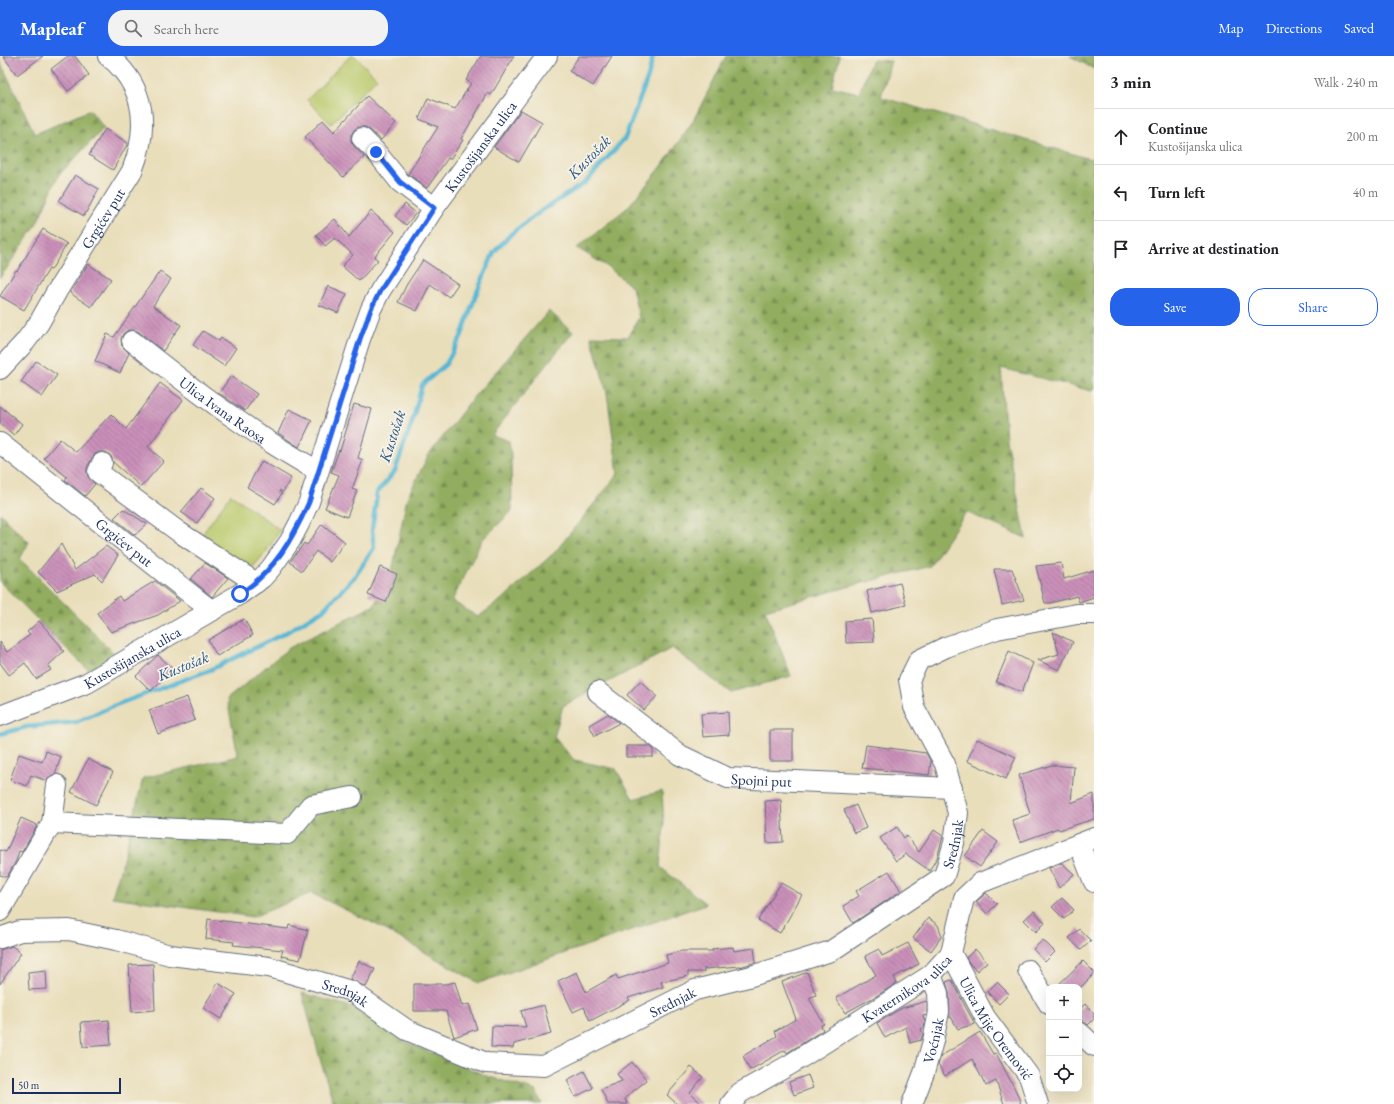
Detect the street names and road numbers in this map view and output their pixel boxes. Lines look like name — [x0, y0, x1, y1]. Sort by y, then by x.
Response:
street label: Kustošijanska ulica — [440, 97, 520, 196]
street label: Grgićev put — [76, 184, 129, 252]
street label: Ulica Ivana Raosa — [176, 372, 270, 447]
street label: Grgićev put — [92, 513, 157, 570]
street label: Kustošijanska ulica — [80, 621, 184, 692]
street label: Spojni put — [731, 769, 792, 790]
street label: Srednjak — [937, 817, 967, 871]
street label: Kvaternikova ulica — [858, 950, 955, 1026]
street label: Ulica Mije Oremović — [956, 973, 1038, 1083]
street label: Srednjak — [320, 974, 374, 1011]
street label: Srednjak — [646, 981, 700, 1021]
street label: Voćnjak — [918, 1015, 947, 1065]

